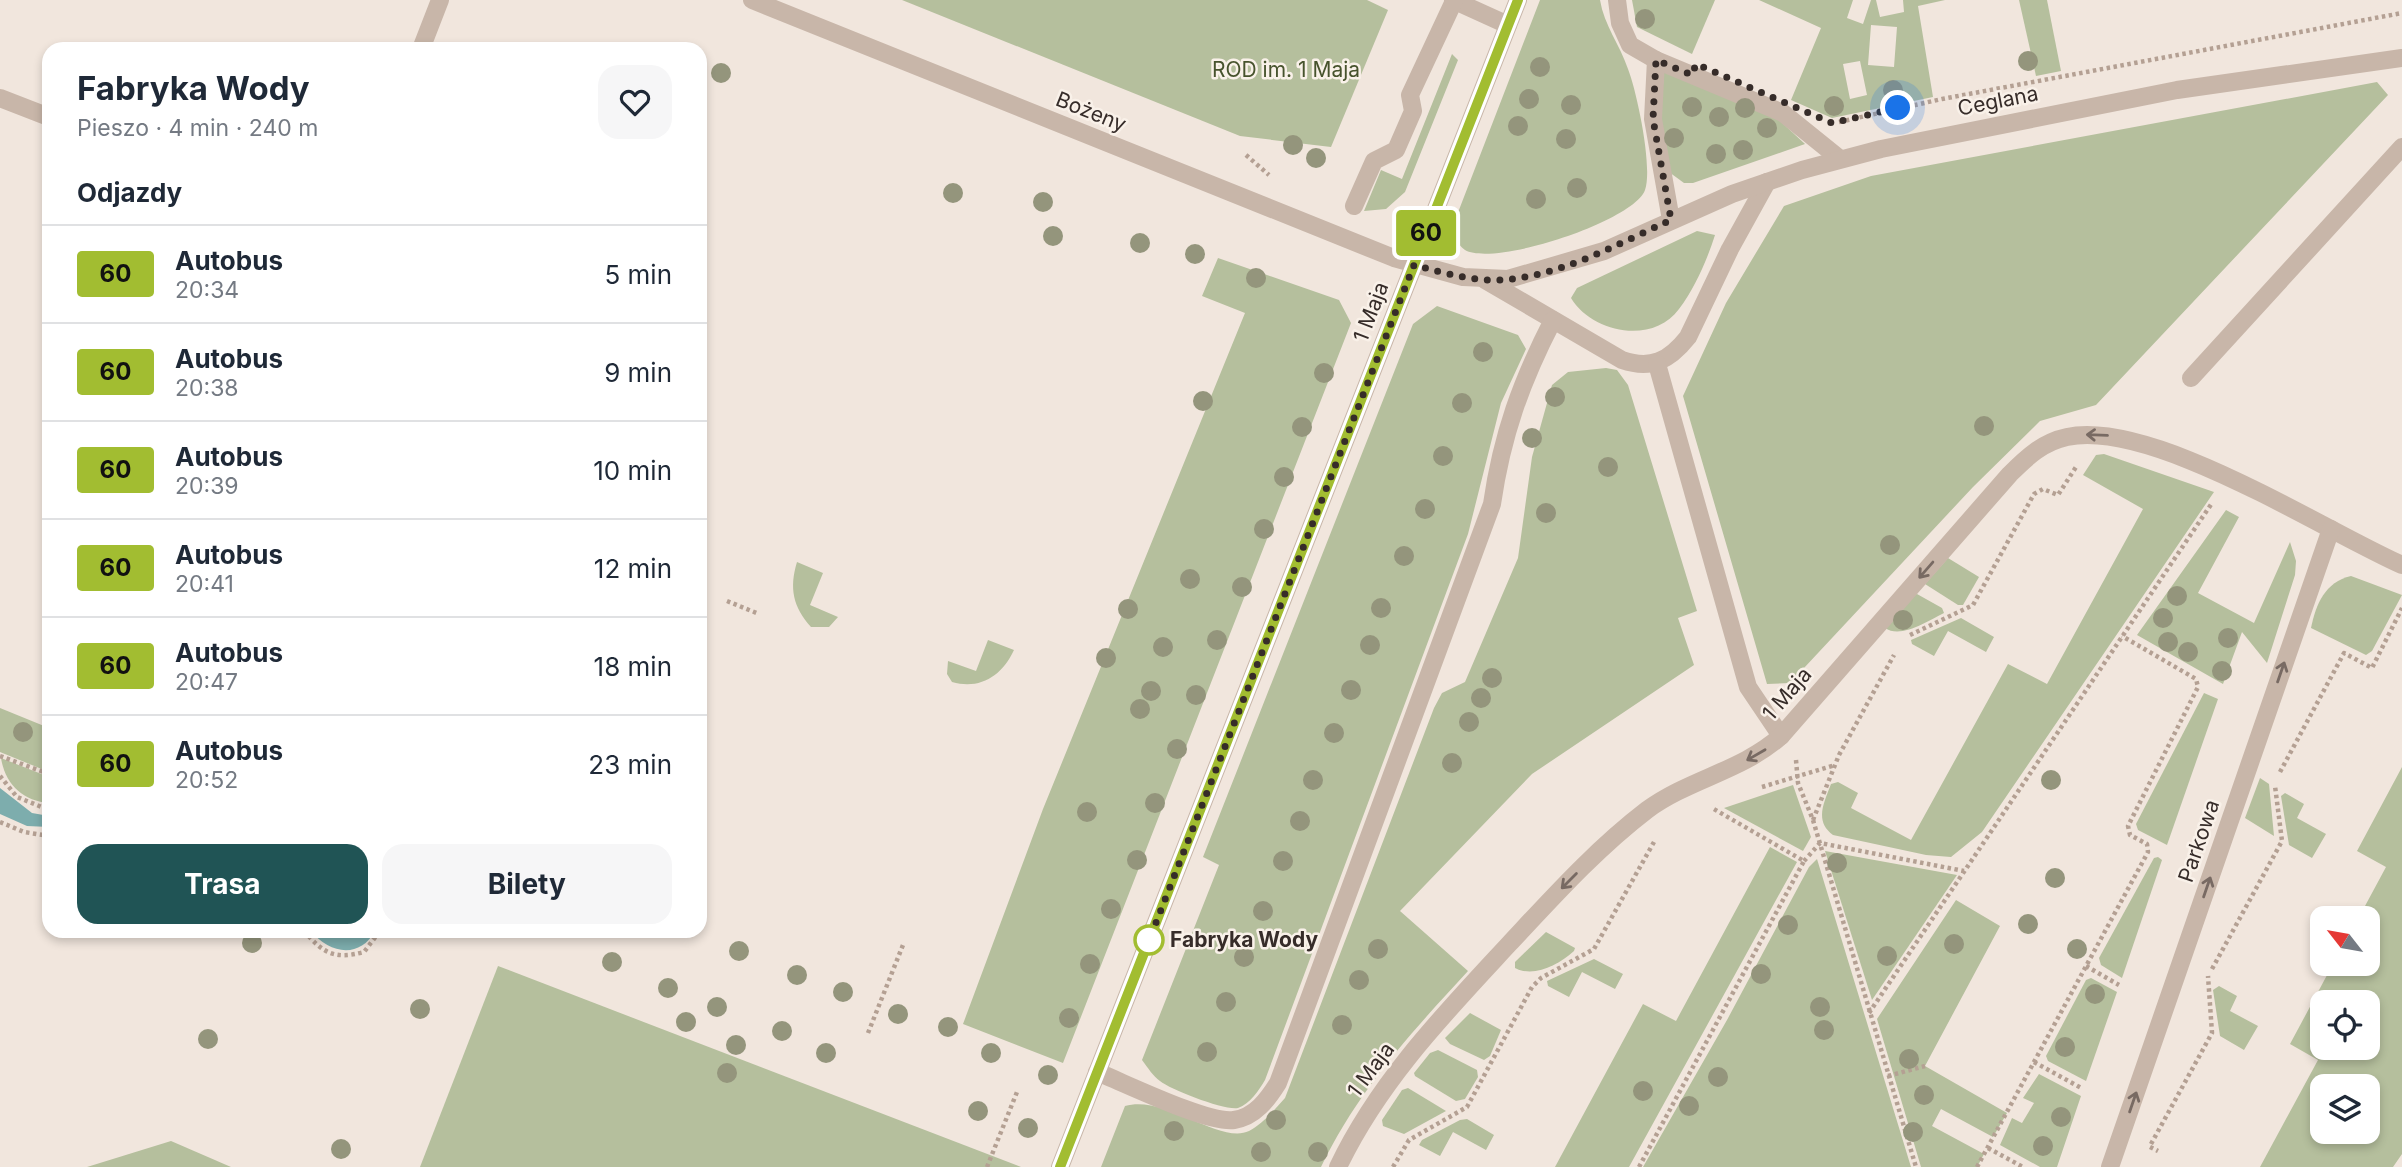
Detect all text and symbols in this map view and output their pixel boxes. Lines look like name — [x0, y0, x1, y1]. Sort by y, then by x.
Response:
park label: ROD im. 1 Maja — [1212, 57, 1360, 82]
button: heart — [598, 65, 672, 139]
text: Fabryka Wody — [77, 68, 310, 108]
street label: Ceglana — [1955, 80, 2040, 121]
street label: Bożeny — [1052, 86, 1130, 137]
your location — [1880, 90, 1915, 125]
text: Pieszo · 4 min · 240 m — [77, 114, 318, 142]
text: Odjazdy — [77, 177, 182, 208]
line badge: 60 — [1394, 210, 1458, 256]
text: 60 — [1410, 218, 1442, 247]
text: Autobus — [175, 245, 283, 276]
text: 60 — [100, 259, 131, 288]
text: 5 min — [604, 259, 672, 290]
text: 20:34 — [175, 276, 239, 304]
street label: 1 Maja — [1348, 278, 1393, 345]
text: Autobus — [175, 343, 283, 374]
text: 60 — [100, 357, 131, 386]
text: 9 min — [604, 357, 672, 388]
text: 20:38 — [175, 374, 239, 402]
one-way arrow — [2086, 429, 2109, 442]
text: Autobus — [175, 441, 283, 472]
text: 60 — [100, 455, 131, 484]
text: 10 min — [593, 455, 672, 486]
text: 20:39 — [175, 472, 239, 500]
text: Autobus — [175, 539, 283, 570]
text: 60 — [100, 553, 131, 582]
text: 12 min — [594, 553, 672, 584]
one-way arrow — [1918, 561, 1934, 579]
text: 20:41 — [175, 570, 234, 598]
text: Autobus — [175, 637, 283, 668]
text: 60 — [100, 651, 131, 680]
text: 18 min — [594, 651, 672, 682]
street label: 1 Maja — [1757, 662, 1816, 725]
one-way arrow — [2276, 662, 2288, 684]
text: 20:47 — [175, 668, 238, 696]
text: Autobus — [175, 735, 283, 766]
one-way arrow — [1746, 748, 1766, 762]
text: 60 — [100, 749, 131, 778]
text: 23 min — [588, 749, 672, 780]
text: 20:52 — [175, 766, 238, 794]
street label: Parkowa — [2173, 796, 2224, 885]
button: Trasa — [77, 844, 368, 924]
button: Bilety — [382, 844, 672, 924]
one-way arrow — [1561, 872, 1578, 889]
one-way arrow — [2202, 877, 2214, 899]
north arrow — [2310, 906, 2380, 976]
map controls — [2310, 906, 2380, 1144]
marker: Fabryka Wody — [1134, 925, 1164, 955]
place label: Fabryka Wody — [1170, 927, 1318, 952]
button: locate — [2310, 990, 2380, 1060]
street label: 1 Maja — [1342, 1037, 1399, 1102]
button: layers — [2310, 1074, 2380, 1144]
one-way arrow — [2128, 1092, 2140, 1114]

